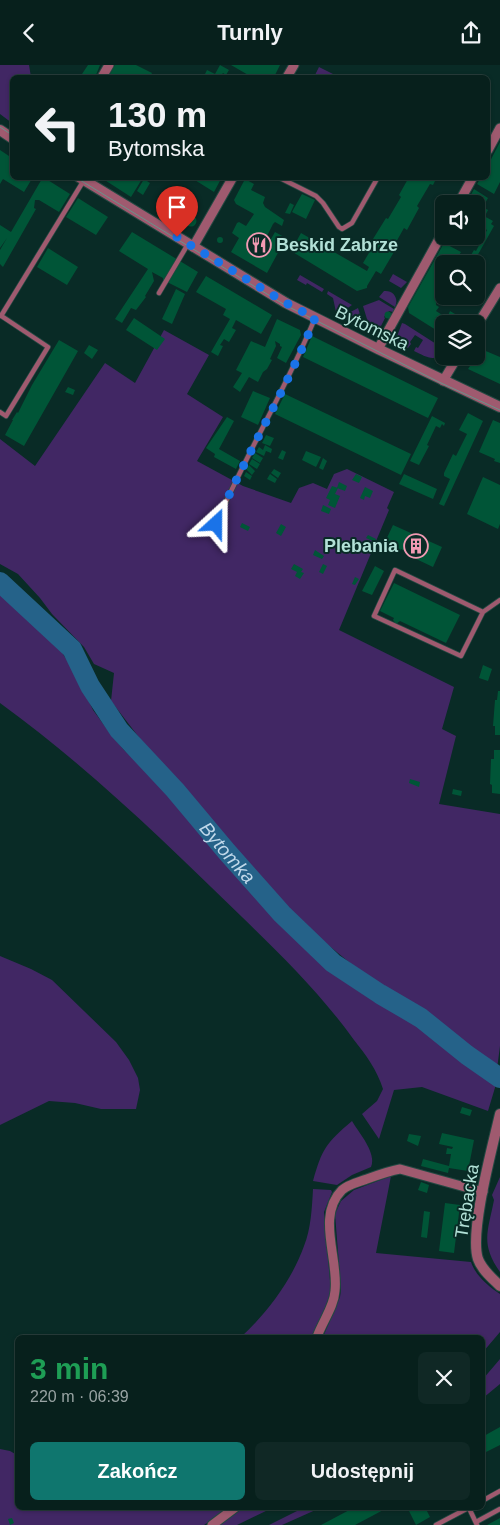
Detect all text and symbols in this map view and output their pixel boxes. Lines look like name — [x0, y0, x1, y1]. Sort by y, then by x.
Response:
icon: back — [15, 19, 43, 47]
icon: share — [457, 19, 485, 47]
text: Turnly — [217, 20, 283, 45]
icon: left — [25, 95, 90, 160]
text: 130 m — [108, 95, 207, 134]
text: Bytomska — [108, 136, 205, 161]
pin — [156, 186, 198, 237]
icon: arrive — [163, 193, 191, 221]
map controls — [435, 195, 485, 365]
button: sound — [435, 195, 485, 245]
restaurant icon: Beskid Zabrze — [246, 232, 272, 258]
place label: Beskid Zabrze — [276, 235, 398, 255]
button: search — [435, 255, 485, 305]
street label: Bytomska — [332, 302, 413, 355]
button: layers — [435, 315, 485, 365]
position arrow — [189, 497, 241, 549]
building icon: Plebania — [403, 533, 429, 559]
place label: Plebania — [324, 536, 399, 556]
water label: Bytomka — [195, 818, 260, 888]
street label: Trębacka — [451, 1162, 483, 1239]
text: 3 min — [30, 1352, 108, 1385]
button: close — [418, 1352, 470, 1404]
text: 220 m · 06:39 — [30, 1388, 129, 1405]
button: Zakończ — [30, 1442, 245, 1500]
button: Udostępnij — [255, 1442, 470, 1500]

